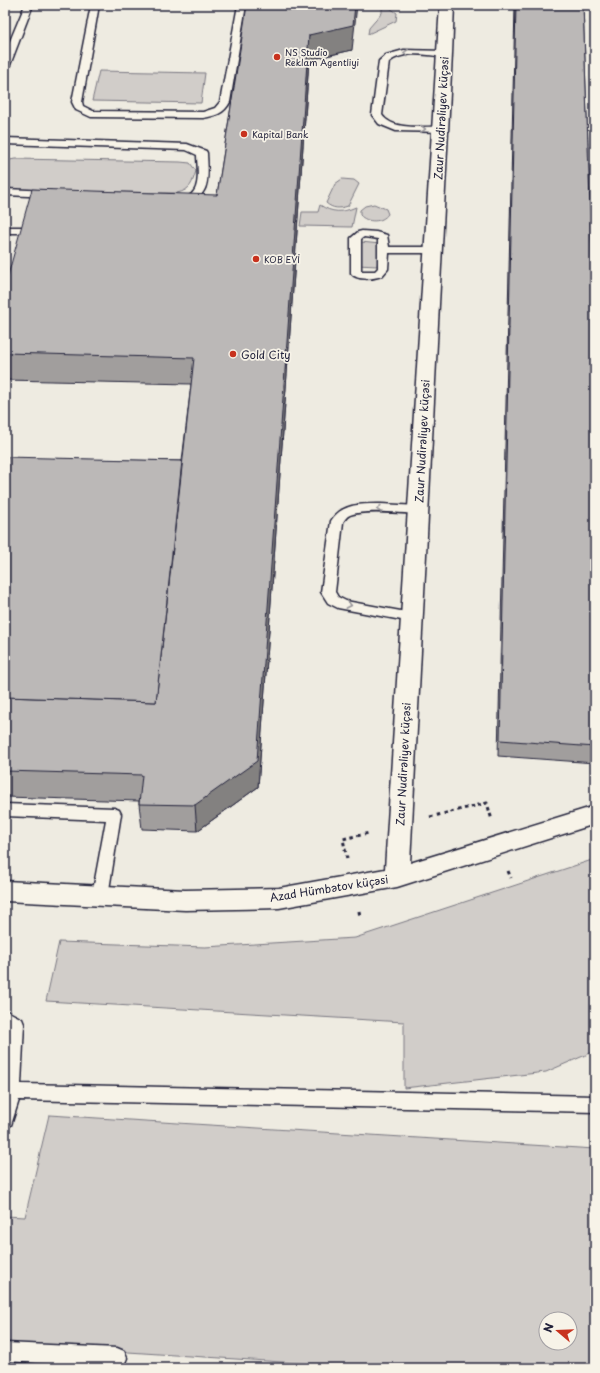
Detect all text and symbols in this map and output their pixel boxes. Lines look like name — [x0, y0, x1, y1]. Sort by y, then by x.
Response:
place label: NS Studio Reklam Agentliyi — [285, 45, 360, 69]
one-way arrow — [403, 49, 409, 57]
marker: NS Studio Reklam Agentliyi — [272, 52, 282, 62]
street label: Zaur Nudirəliyev küçəsi — [429, 56, 453, 180]
one-way arrow — [420, 125, 426, 133]
place label: Kapital Bank — [252, 127, 309, 141]
marker: Kapital Bank — [239, 129, 249, 139]
place label: KOB EVİ — [264, 252, 300, 266]
marker: KOB EVİ — [251, 254, 261, 264]
place label: Gold City — [241, 346, 291, 363]
marker: Gold City — [228, 349, 238, 359]
street label: Zaur Nudirəliyev küçəsi — [410, 379, 434, 503]
one-way arrow — [376, 505, 382, 513]
one-way arrow — [346, 601, 352, 609]
street label: Zaur Nudirəliyev küçəsi — [391, 702, 415, 826]
street label: Azad Hümbətov küçəsi — [269, 870, 389, 906]
north arrow — [538, 1311, 578, 1351]
text: N — [539, 1320, 558, 1334]

